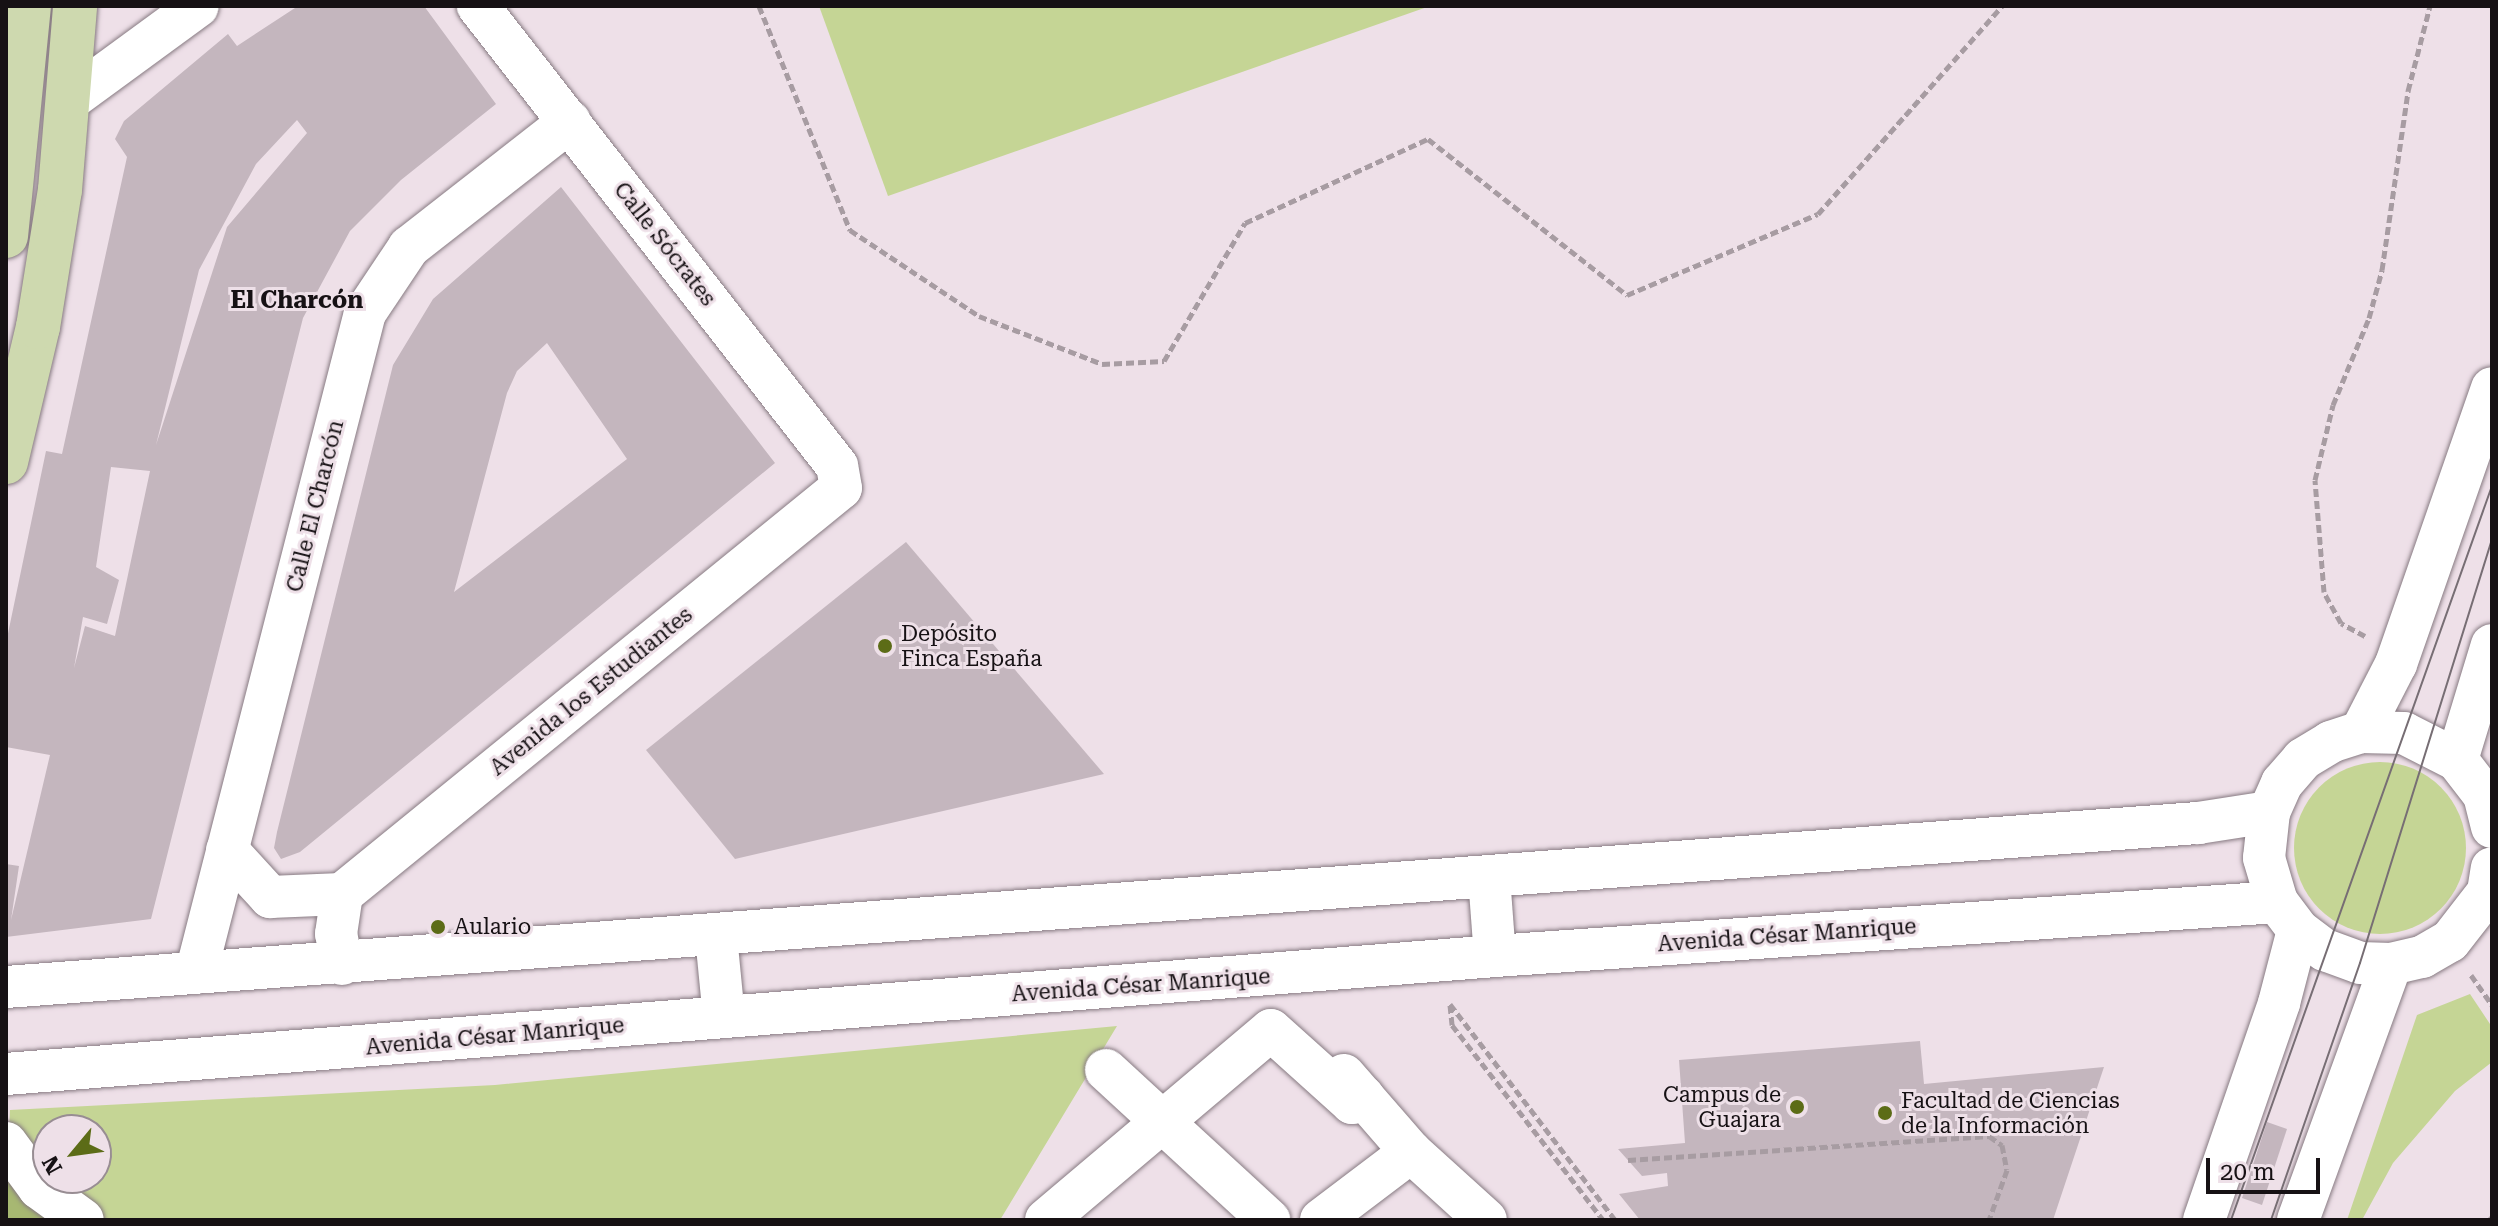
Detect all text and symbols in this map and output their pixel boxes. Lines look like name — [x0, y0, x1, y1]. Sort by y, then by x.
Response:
street label: Calle Sócrates — [608, 177, 722, 311]
district label: El Charcón — [231, 287, 363, 315]
street label: Calle El Charcón — [281, 417, 349, 595]
street label: Avenida los Estudiantes — [485, 601, 697, 781]
place label: Depósito Finca España — [901, 620, 1042, 672]
marker: Depósito Finca España — [876, 637, 894, 655]
street label: Avenida César Manrique — [1657, 913, 1917, 957]
place label: Aulario — [454, 914, 531, 940]
marker: Aulario — [429, 918, 447, 936]
street label: Avenida César Manrique — [1011, 963, 1271, 1007]
street label: Avenida César Manrique — [365, 1012, 625, 1060]
place label: Campus de Guajara — [1663, 1081, 1781, 1132]
place label: Facultad de Ciencias de la Información — [1901, 1087, 2120, 1138]
marker: Campus de Guajara — [1788, 1098, 1806, 1116]
marker: Facultad de Ciencias de la Información — [1876, 1104, 1894, 1122]
north arrow — [32, 1114, 112, 1194]
scale bar — [2210, 1142, 2324, 1192]
text: N — [37, 1151, 67, 1178]
text: 20 m — [2220, 1158, 2275, 1186]

